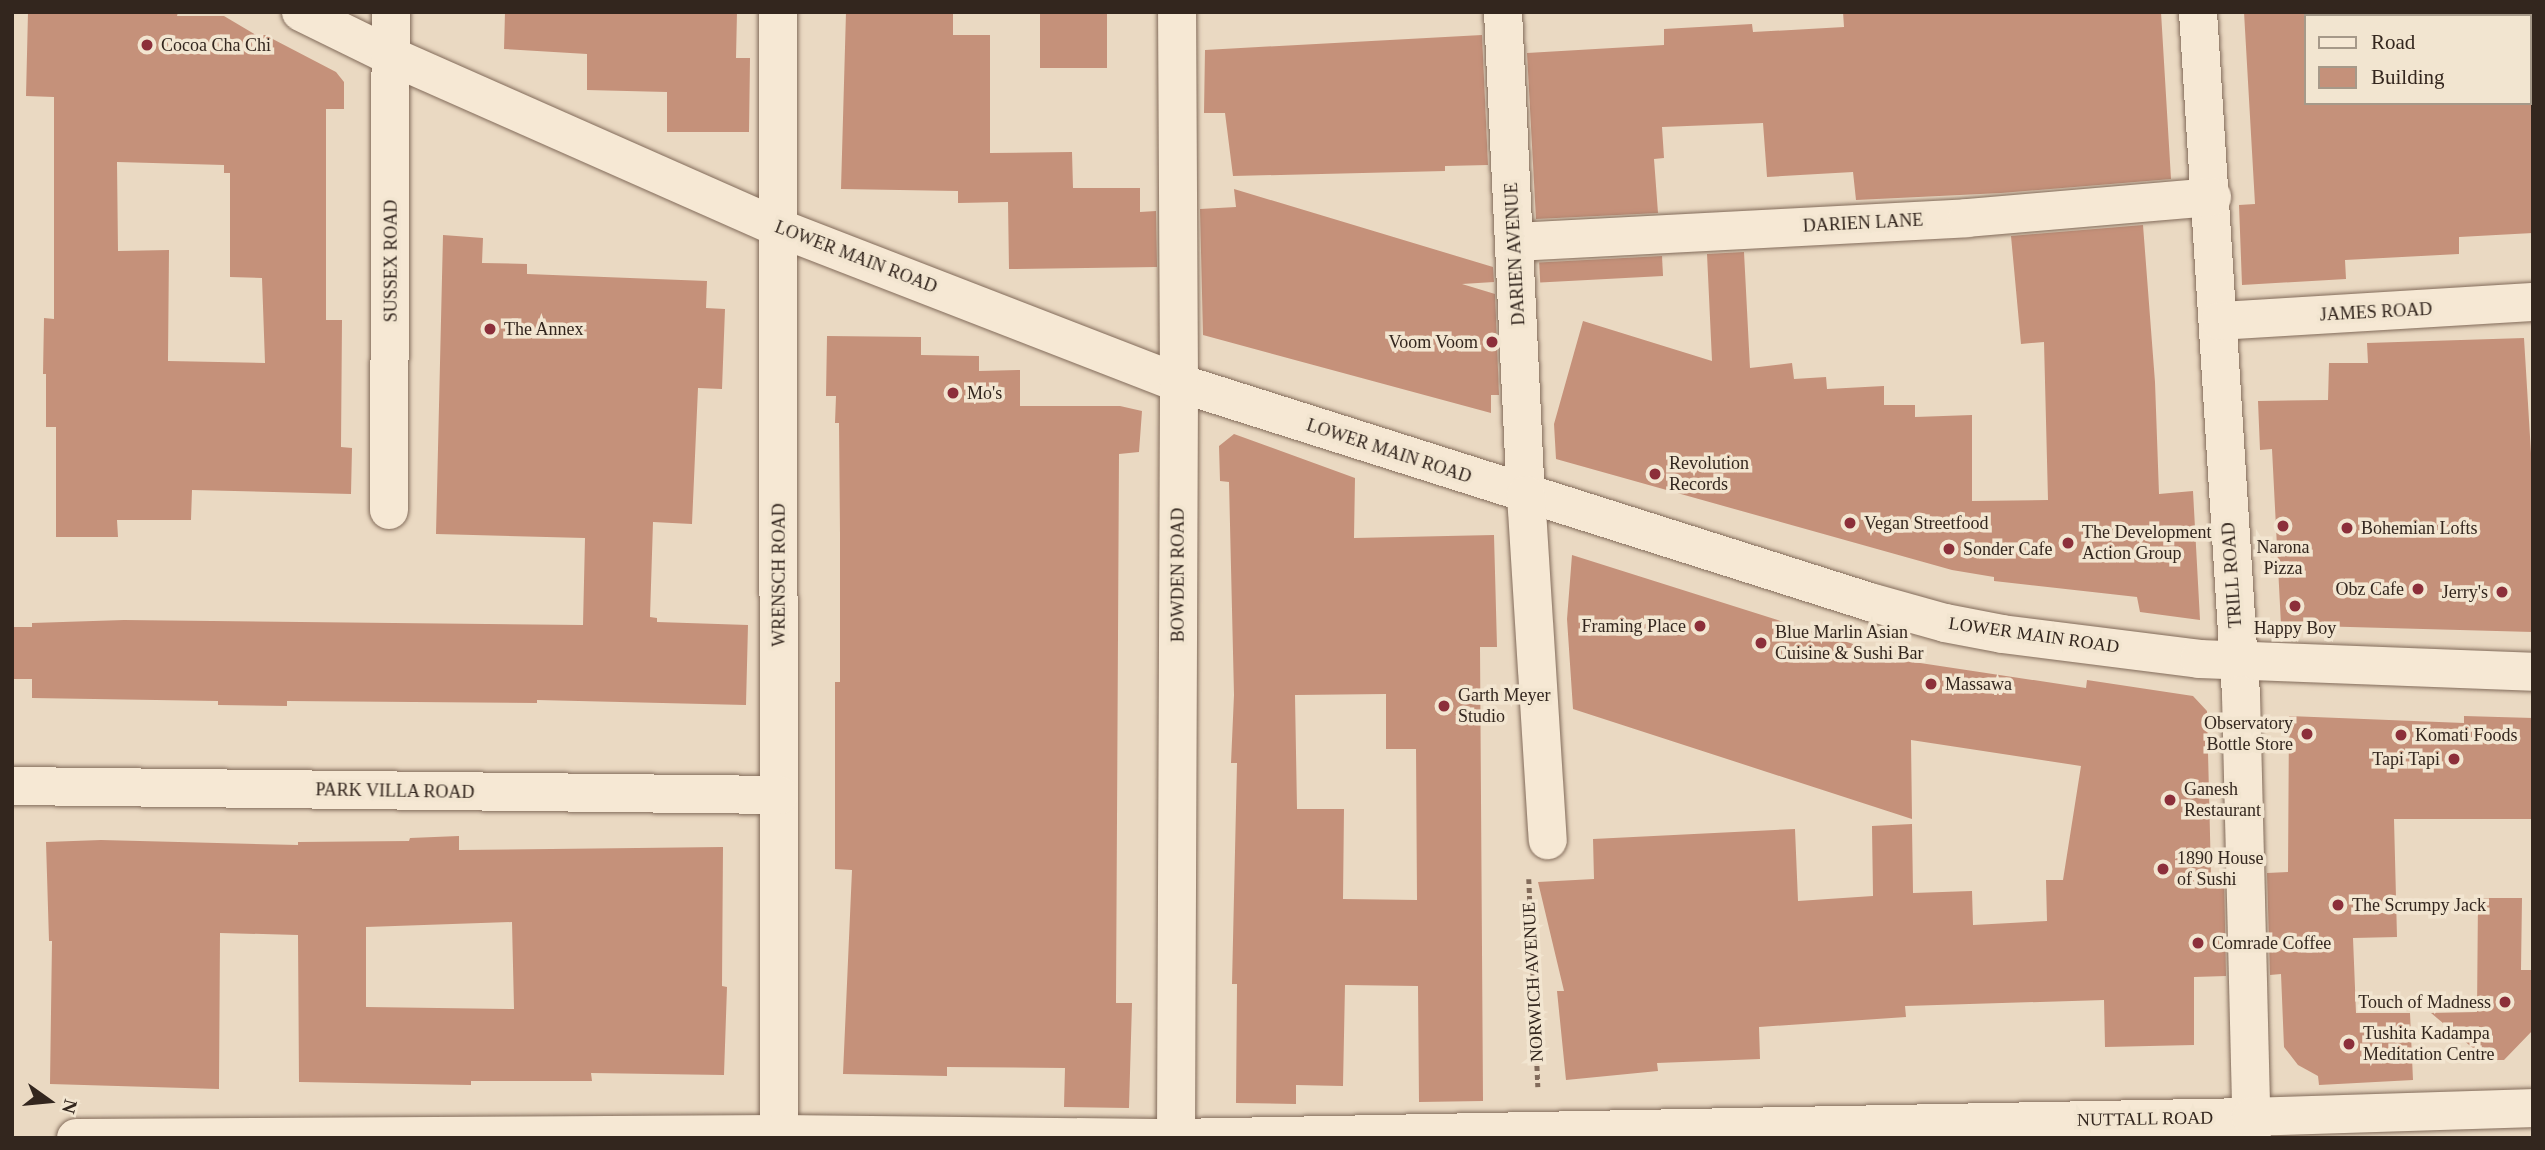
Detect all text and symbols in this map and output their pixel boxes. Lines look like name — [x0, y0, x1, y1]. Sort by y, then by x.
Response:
legend — [2304, 14, 2531, 105]
text: Road — [2371, 30, 2415, 54]
place label: Cocoa Cha Chi — [161, 34, 271, 56]
marker: Cocoa Cha Chi — [139, 37, 155, 53]
text: Building — [2371, 65, 2445, 89]
street label: DARIEN AVENUE — [1500, 181, 1530, 327]
street label: SUSSEX ROAD — [380, 200, 402, 322]
street label: DARIEN LANE — [1802, 209, 1924, 237]
street label: LOWER MAIN ROAD — [772, 216, 940, 298]
street label: JAMES ROAD — [2319, 298, 2433, 326]
place label: The Annex — [504, 318, 584, 340]
marker: The Annex — [482, 321, 498, 337]
place label: Voom Voom — [1388, 331, 1478, 353]
marker: Voom Voom — [1484, 334, 1500, 350]
place label: Mo's — [967, 382, 1002, 404]
marker: Mo's — [945, 385, 961, 401]
street label: LOWER MAIN ROAD — [1304, 414, 1474, 488]
place label: Revolution Records — [1669, 453, 1749, 496]
marker: Revolution Records — [1647, 466, 1663, 482]
street label: WRENSCH ROAD — [768, 503, 790, 647]
street label: BOWDEN ROAD — [1167, 508, 1189, 642]
place label: Vegan Streetfood — [1864, 512, 1988, 534]
marker: Vegan Streetfood — [1842, 515, 1858, 531]
place label: Bohemian Lofts — [2361, 517, 2477, 539]
marker: Narona Pizza — [2275, 518, 2291, 534]
marker: Bohemian Lofts — [2339, 520, 2355, 536]
street label: TRILL ROAD — [2218, 521, 2246, 629]
place label: The Development Action Group — [2082, 522, 2211, 564]
marker: The Development Action Group — [2060, 535, 2076, 551]
place label: Narona Pizza — [2257, 537, 2309, 580]
place label: Sonder Cafe — [1963, 538, 2052, 560]
marker: Sonder Cafe — [1941, 541, 1957, 557]
place label: Obz Cafe — [2336, 578, 2404, 600]
marker: Obz Cafe — [2410, 581, 2426, 597]
place label: Jerry's — [2442, 581, 2488, 603]
marker: Jerry's — [2494, 584, 2510, 600]
marker: Happy Boy — [2287, 598, 2303, 614]
street label: LOWER MAIN ROAD — [1947, 612, 2121, 658]
place label: Framing Place — [1582, 615, 1686, 637]
place label: Happy Boy — [2254, 617, 2336, 639]
marker: Framing Place — [1692, 618, 1708, 634]
place label: Blue Marlin Asian Cuisine & Sushi Bar — [1775, 622, 1924, 664]
marker: Blue Marlin Asian Cuisine & Sushi Bar — [1753, 635, 1769, 651]
place label: Massawa — [1945, 673, 2012, 695]
marker: Massawa — [1923, 676, 1939, 692]
place label: Garth Meyer Studio — [1458, 685, 1550, 728]
marker: Garth Meyer Studio — [1436, 698, 1452, 714]
place label: Observatory Bottle Store — [2204, 713, 2293, 756]
place label: Komati Foods — [2415, 724, 2518, 746]
marker: Observatory Bottle Store — [2299, 726, 2315, 742]
marker: Komati Foods — [2393, 727, 2409, 743]
place label: Tapi Tapi — [2372, 748, 2440, 770]
marker: Tapi Tapi — [2446, 751, 2462, 767]
street label: PARK VILLA ROAD — [315, 779, 475, 803]
place label: Ganesh Restaurant — [2184, 779, 2261, 822]
marker: Ganesh Restaurant — [2162, 792, 2178, 808]
place label: 1890 House of Sushi — [2177, 848, 2263, 890]
marker: 1890 House of Sushi — [2155, 861, 2171, 877]
place label: The Scrumpy Jack — [2352, 894, 2486, 916]
marker: The Scrumpy Jack — [2330, 897, 2346, 913]
street label: NORWICH AVENUE — [1518, 901, 1548, 1063]
place label: Comrade Coffee — [2212, 932, 2331, 954]
marker: Comrade Coffee — [2190, 935, 2206, 951]
place label: Touch of Madness — [2358, 991, 2491, 1013]
marker: Touch of Madness — [2497, 994, 2513, 1010]
place label: Tushita Kadampa Meditation Centre — [2363, 1023, 2494, 1066]
marker: Tushita Kadampa Meditation Centre — [2341, 1036, 2357, 1052]
north arrow — [14, 1066, 84, 1136]
text: N — [58, 1097, 82, 1116]
street label: NUTTALL ROAD — [2076, 1107, 2214, 1131]

